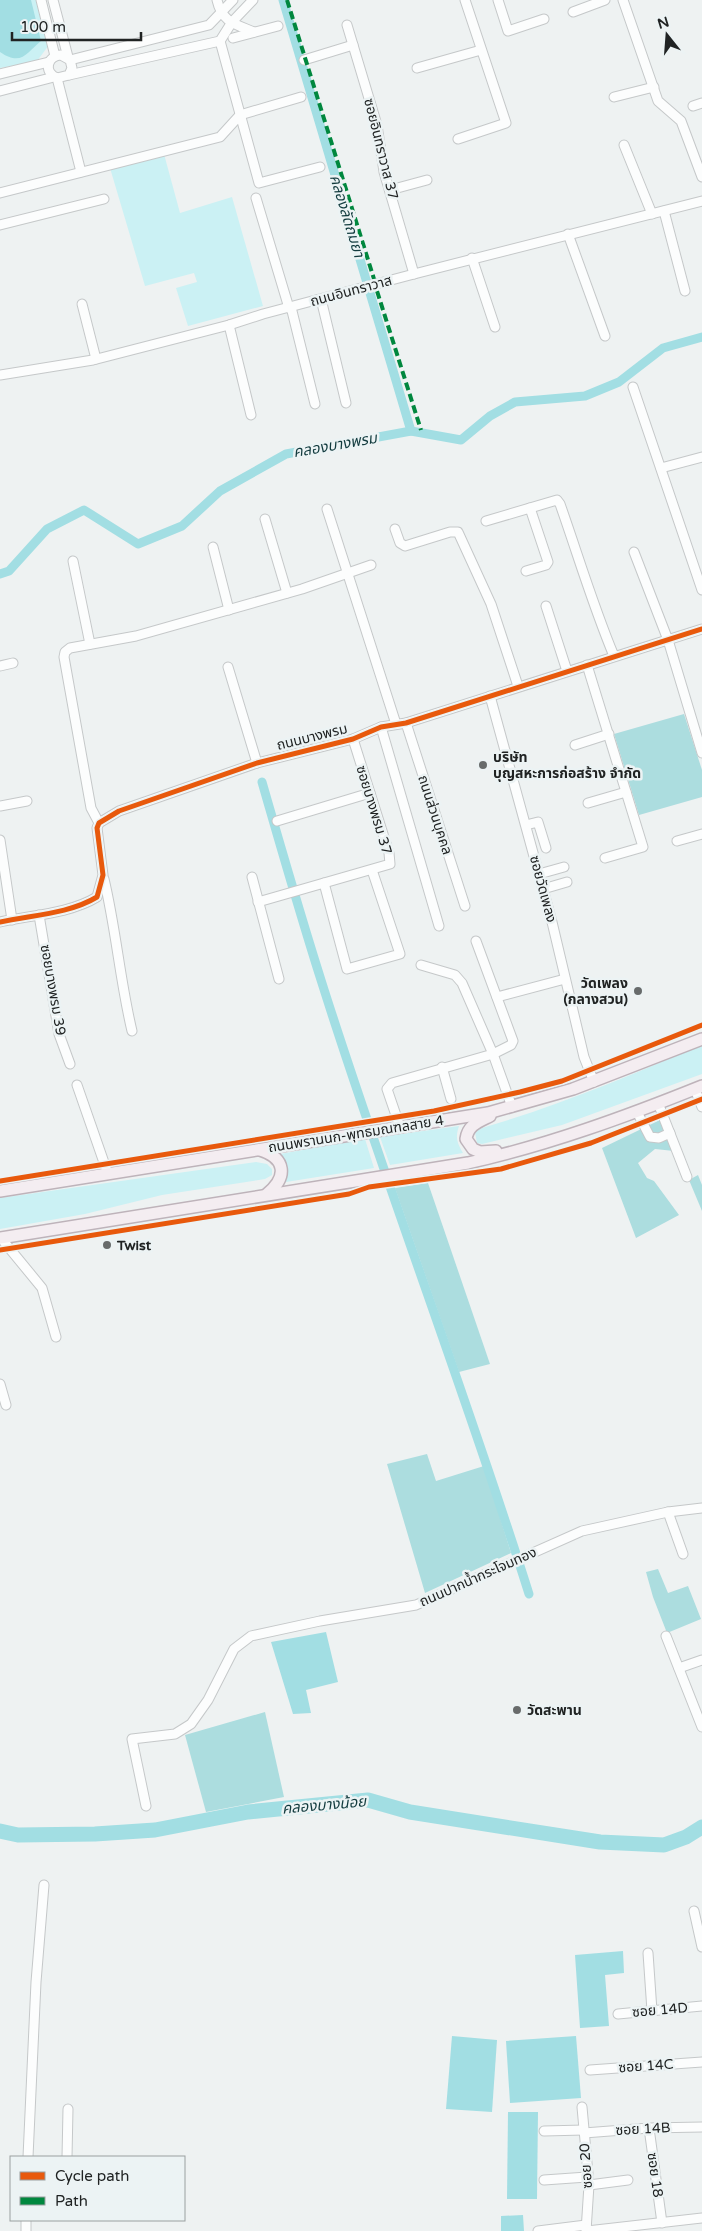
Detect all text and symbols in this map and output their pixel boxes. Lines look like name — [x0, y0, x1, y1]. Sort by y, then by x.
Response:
scale bar — [12, 10, 141, 42]
north arrow — [642, 10, 692, 60]
text: N — [655, 13, 671, 33]
text: 100 m — [20, 18, 66, 36]
street label: ซอยอินทราวาส 37 — [360, 97, 402, 201]
water label: คลองลัดถมยา — [326, 172, 368, 260]
street label: ถนนอินทราวาส — [308, 272, 394, 310]
water label: คลองบางพรม — [292, 428, 380, 461]
street label: ถนนบางพรม — [275, 720, 349, 754]
place label: บริษัท บุญสหะการก่อสร้าง จำกัด — [493, 749, 641, 782]
marker: บริษัท บุญสหะการก่อสร้าง จำกัด — [477, 759, 489, 771]
street label: ซอยบางพรม 37 — [352, 763, 396, 857]
street label: ถนนส่วนบุคคล — [414, 773, 456, 857]
street label: ซอยวัดเพลง — [526, 854, 560, 924]
street label: ซอยบางพรม 39 — [37, 943, 69, 1037]
place label: วัดเพลง (กลางสวน) — [563, 975, 628, 1008]
marker: วัดเพลง (กลางสวน) — [632, 985, 644, 997]
street label: ถนนพรานนก-พุทธมณฑลสาย 4 — [267, 1112, 445, 1156]
place label: Twist — [116, 1237, 152, 1254]
marker: Twist — [101, 1239, 113, 1251]
street label: ถนนปากน้ำกระโจมทอง — [416, 1542, 539, 1610]
place label: วัดสะพาน — [527, 1702, 582, 1719]
marker: วัดสะพาน — [511, 1704, 523, 1716]
water label: คลองบางน้อย — [281, 1792, 368, 1818]
street label: ซอย 14D — [631, 1999, 689, 2021]
street label: ซอย 14C — [618, 2056, 674, 2076]
street label: ซอย 14B — [615, 2119, 671, 2139]
street label: ซอย 20 — [576, 2143, 596, 2189]
street label: ซอย 18 — [643, 2151, 667, 2199]
legend — [10, 2156, 185, 2221]
text: Cycle path — [55, 2167, 129, 2185]
text: Path — [55, 2192, 88, 2210]

